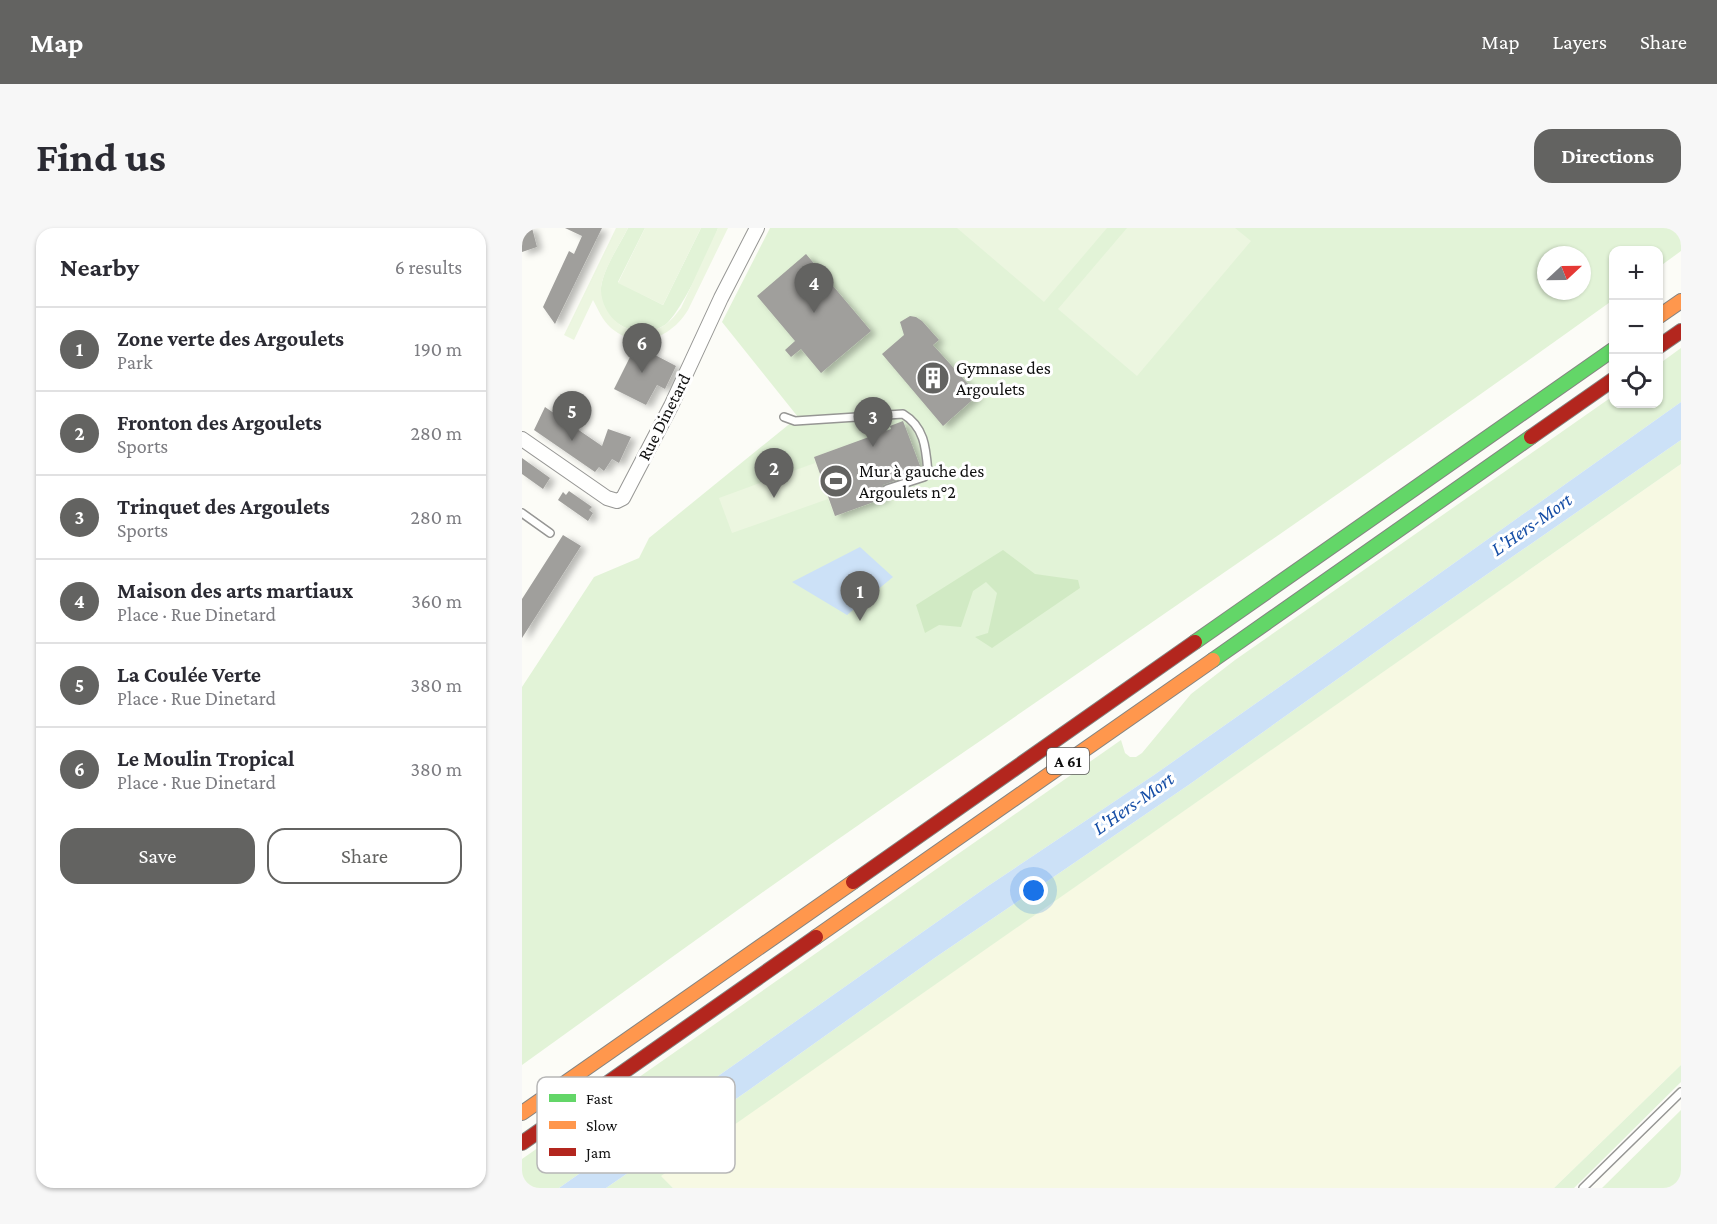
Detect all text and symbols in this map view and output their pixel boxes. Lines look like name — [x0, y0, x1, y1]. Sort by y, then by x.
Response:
text: Map — [30, 27, 83, 58]
text: Map — [1481, 30, 1520, 54]
text: Layers — [1553, 30, 1607, 54]
text: Share — [1640, 30, 1687, 54]
button: Directions — [1534, 129, 1681, 183]
text: Find us — [36, 133, 166, 180]
north arrow — [1537, 246, 1591, 300]
map controls — [1609, 246, 1663, 408]
button: + — [1609, 246, 1663, 300]
text: Nearby — [60, 253, 139, 282]
text: 6 results — [395, 256, 462, 278]
pin: 4 — [794, 264, 834, 313]
button: − — [1609, 300, 1663, 354]
pin: 6 — [622, 324, 662, 373]
text: Zone verte des Argoulets — [117, 326, 344, 351]
text: 1 — [76, 338, 83, 360]
text: 190 m — [414, 338, 462, 360]
text: Park — [117, 351, 153, 373]
button: locate — [1609, 354, 1663, 408]
place label: Gymnase des Argoulets — [956, 358, 1051, 399]
building icon: Gymnase des Argoulets — [915, 360, 951, 396]
street label: Rue Dinetard — [634, 370, 695, 464]
pin: 5 — [553, 392, 592, 441]
pin: 3 — [854, 398, 892, 447]
text: Fronton des Argoulets — [117, 410, 322, 435]
text: 2 — [74, 422, 85, 444]
text: 280 m — [411, 422, 462, 444]
text: Sports — [117, 435, 168, 457]
pin: 2 — [754, 448, 794, 498]
place label: Mur à gauche des Argoulets n°2 — [859, 461, 984, 502]
sports icon: Mur à gauche des Argoulets n°2 — [818, 463, 854, 499]
water label: L'Hers-Mort — [1486, 488, 1576, 560]
text: Trinquet des Argoulets — [117, 494, 330, 519]
text: 3 — [75, 506, 84, 528]
text: 280 m — [411, 506, 462, 528]
text: Sports — [117, 519, 168, 541]
pin: 1 — [840, 572, 880, 621]
text: Maison des arts martiaux — [117, 578, 353, 603]
text: 4 — [74, 590, 85, 612]
text: 360 m — [411, 590, 462, 612]
text: Place · Rue Dinetard — [117, 603, 276, 625]
text: La Coulée Verte — [117, 662, 261, 687]
text: 5 — [75, 674, 84, 696]
text: 380 m — [411, 674, 462, 696]
text: Place · Rue Dinetard — [117, 687, 276, 709]
text: Le Moulin Tropical — [117, 746, 294, 771]
road number: A 61 — [1047, 748, 1089, 774]
text: 6 — [74, 758, 85, 780]
text: 380 m — [411, 758, 462, 780]
water label: L'Hers-Mort — [1088, 767, 1178, 839]
text: Place · Rue Dinetard — [117, 771, 276, 793]
button: Save — [60, 828, 255, 884]
button: Share — [267, 828, 462, 884]
your location — [1019, 876, 1048, 905]
legend — [537, 1077, 735, 1173]
text: Fast — [586, 1090, 613, 1107]
text: Slow — [586, 1117, 618, 1134]
text: Jam — [584, 1144, 611, 1162]

